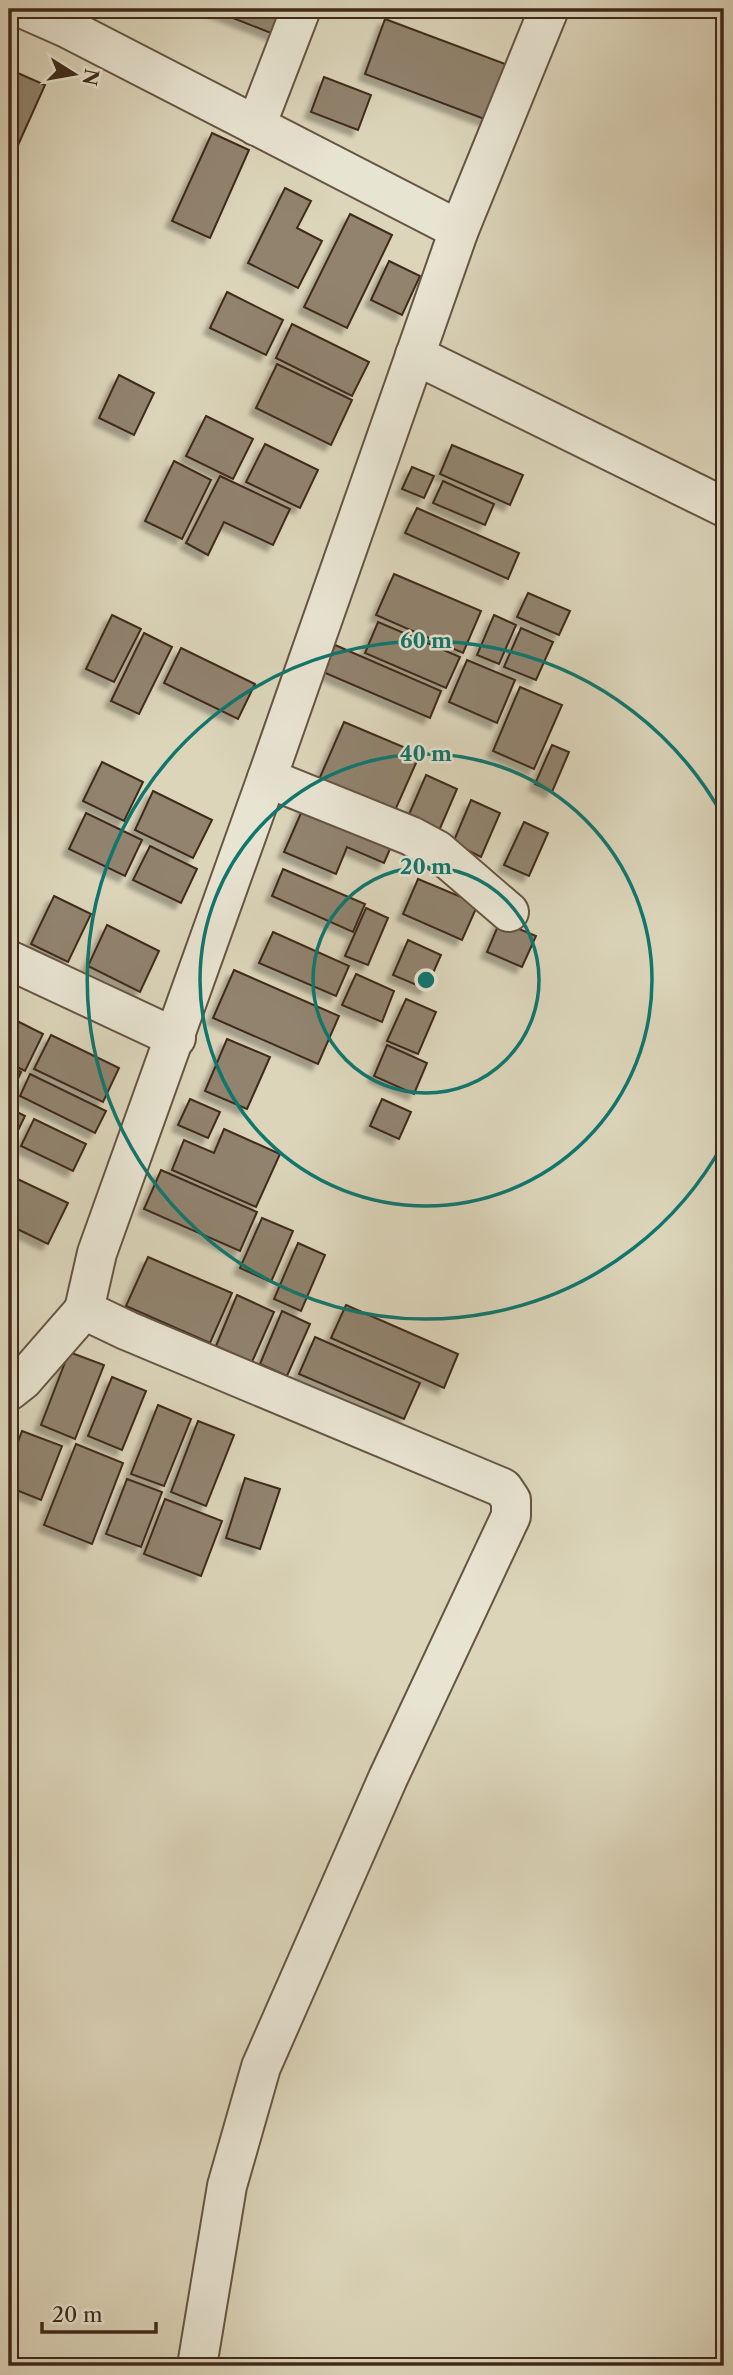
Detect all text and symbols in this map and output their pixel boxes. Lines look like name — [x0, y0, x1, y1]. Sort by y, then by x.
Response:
north arrow — [38, 38, 108, 108]
text: N — [77, 67, 103, 87]
text: 60 m — [400, 628, 452, 653]
text: 40 m — [400, 741, 452, 766]
text: 20 m — [400, 854, 452, 879]
centre of rings — [414, 968, 438, 992]
scale bar — [42, 2291, 156, 2335]
text: 20 m — [52, 2302, 103, 2327]

